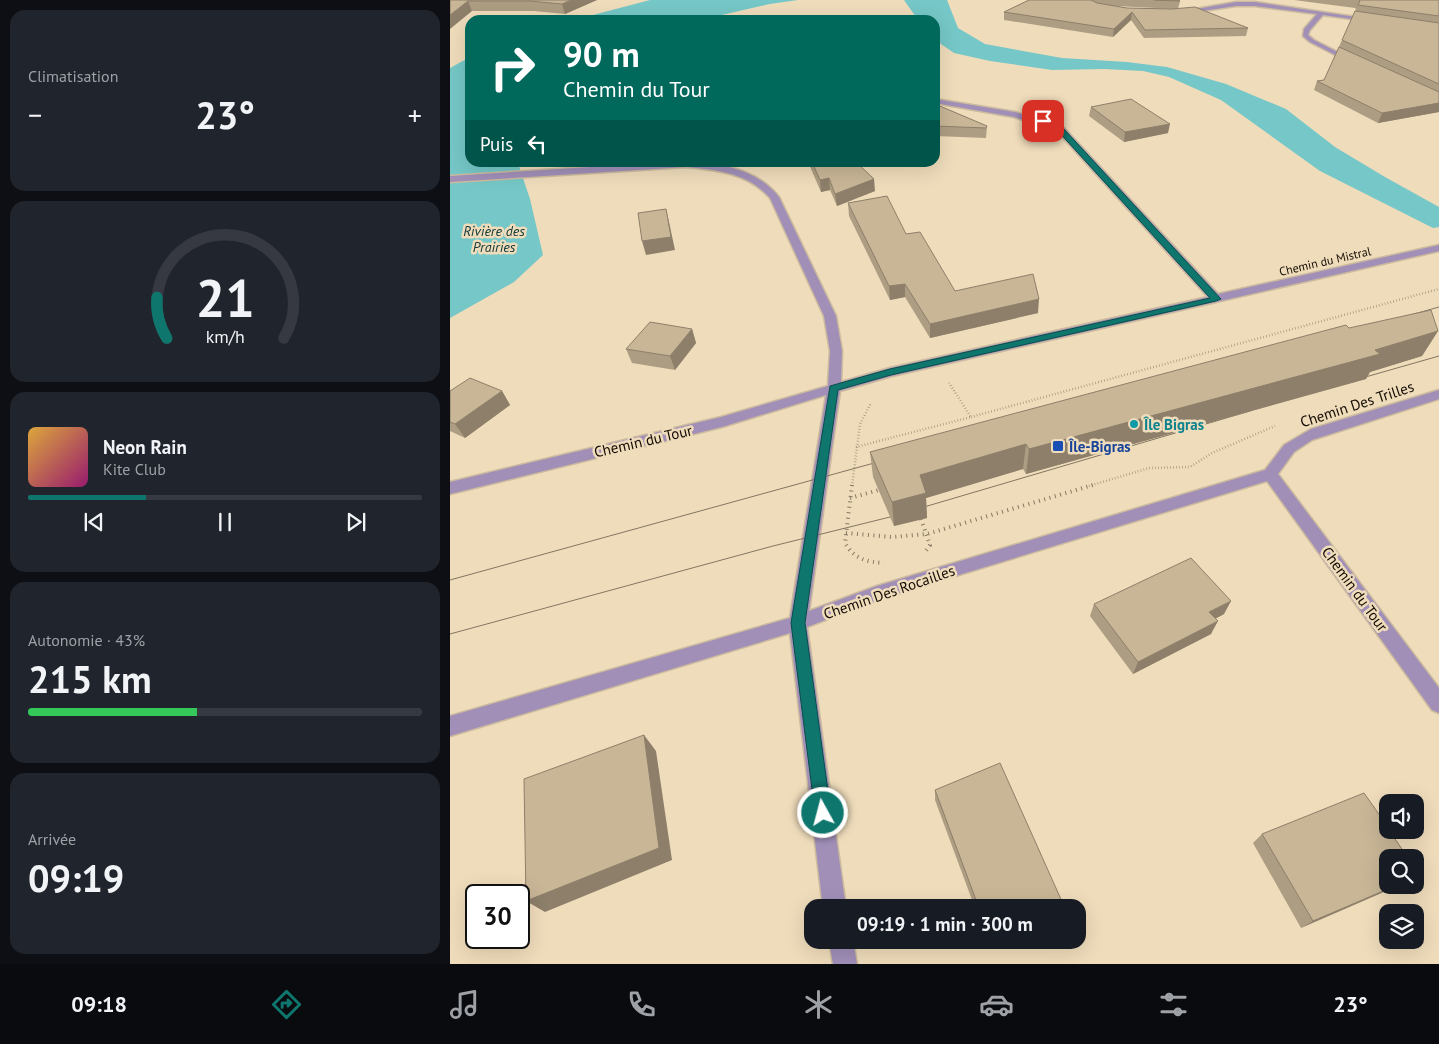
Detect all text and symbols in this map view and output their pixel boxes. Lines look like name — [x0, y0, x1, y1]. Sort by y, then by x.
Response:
text: 90 m — [563, 31, 640, 77]
icon: right — [480, 35, 545, 100]
text: Climatisation — [28, 66, 118, 86]
text: Chemin du Tour — [563, 75, 710, 103]
text: 23° — [195, 90, 255, 139]
text: − — [28, 96, 42, 133]
text: + — [408, 96, 422, 133]
pin — [1022, 100, 1064, 142]
icon: arrive — [1029, 107, 1057, 135]
icon: left — [523, 130, 551, 158]
text: Puis — [480, 132, 513, 156]
water label: Rivière des Prairies — [463, 222, 525, 256]
street label: Chemin du Mistral — [1278, 243, 1373, 279]
text: 21 — [196, 264, 254, 331]
text: km/h — [205, 325, 245, 348]
street label: Chemin Des Trilles — [1298, 377, 1416, 431]
place label: Île Bigras — [1143, 415, 1204, 434]
marker: Île Bigras — [1128, 418, 1140, 430]
street label: Chemin du Tour — [592, 420, 694, 462]
text: Neon Rain — [103, 435, 187, 459]
place label: Île-Bigras — [1068, 437, 1131, 456]
marker: Île-Bigras — [1051, 439, 1065, 453]
text: Kite Club — [103, 459, 166, 479]
icon: previous — [80, 508, 108, 536]
icon: pause — [211, 508, 239, 536]
icon: next — [342, 508, 370, 536]
street label: Chemin du Tour — [1318, 543, 1392, 635]
street label: Chemin Des Rocailles — [821, 561, 957, 623]
text: Autonomie · 43% — [28, 630, 145, 650]
text: 215 km — [28, 654, 152, 703]
position arrow — [796, 786, 848, 838]
map controls — [1379, 794, 1424, 949]
button: sound — [1379, 794, 1424, 839]
text: Arrivée — [28, 829, 76, 849]
button: search — [1379, 849, 1424, 894]
text: 09:19 — [28, 853, 124, 902]
speed limit sign: 30 — [465, 884, 530, 949]
button: layers — [1379, 904, 1424, 949]
text: 09:19 · 1 min · 300 m — [857, 912, 1033, 936]
icon: directions — [269, 987, 304, 1022]
icon: music — [447, 987, 482, 1022]
icon: phone — [624, 987, 659, 1022]
icon: climate — [801, 987, 836, 1022]
icon: car — [979, 987, 1014, 1022]
icon: filters — [1156, 987, 1191, 1022]
text: 09:18 — [71, 990, 127, 1018]
text: 23° — [1333, 990, 1368, 1018]

